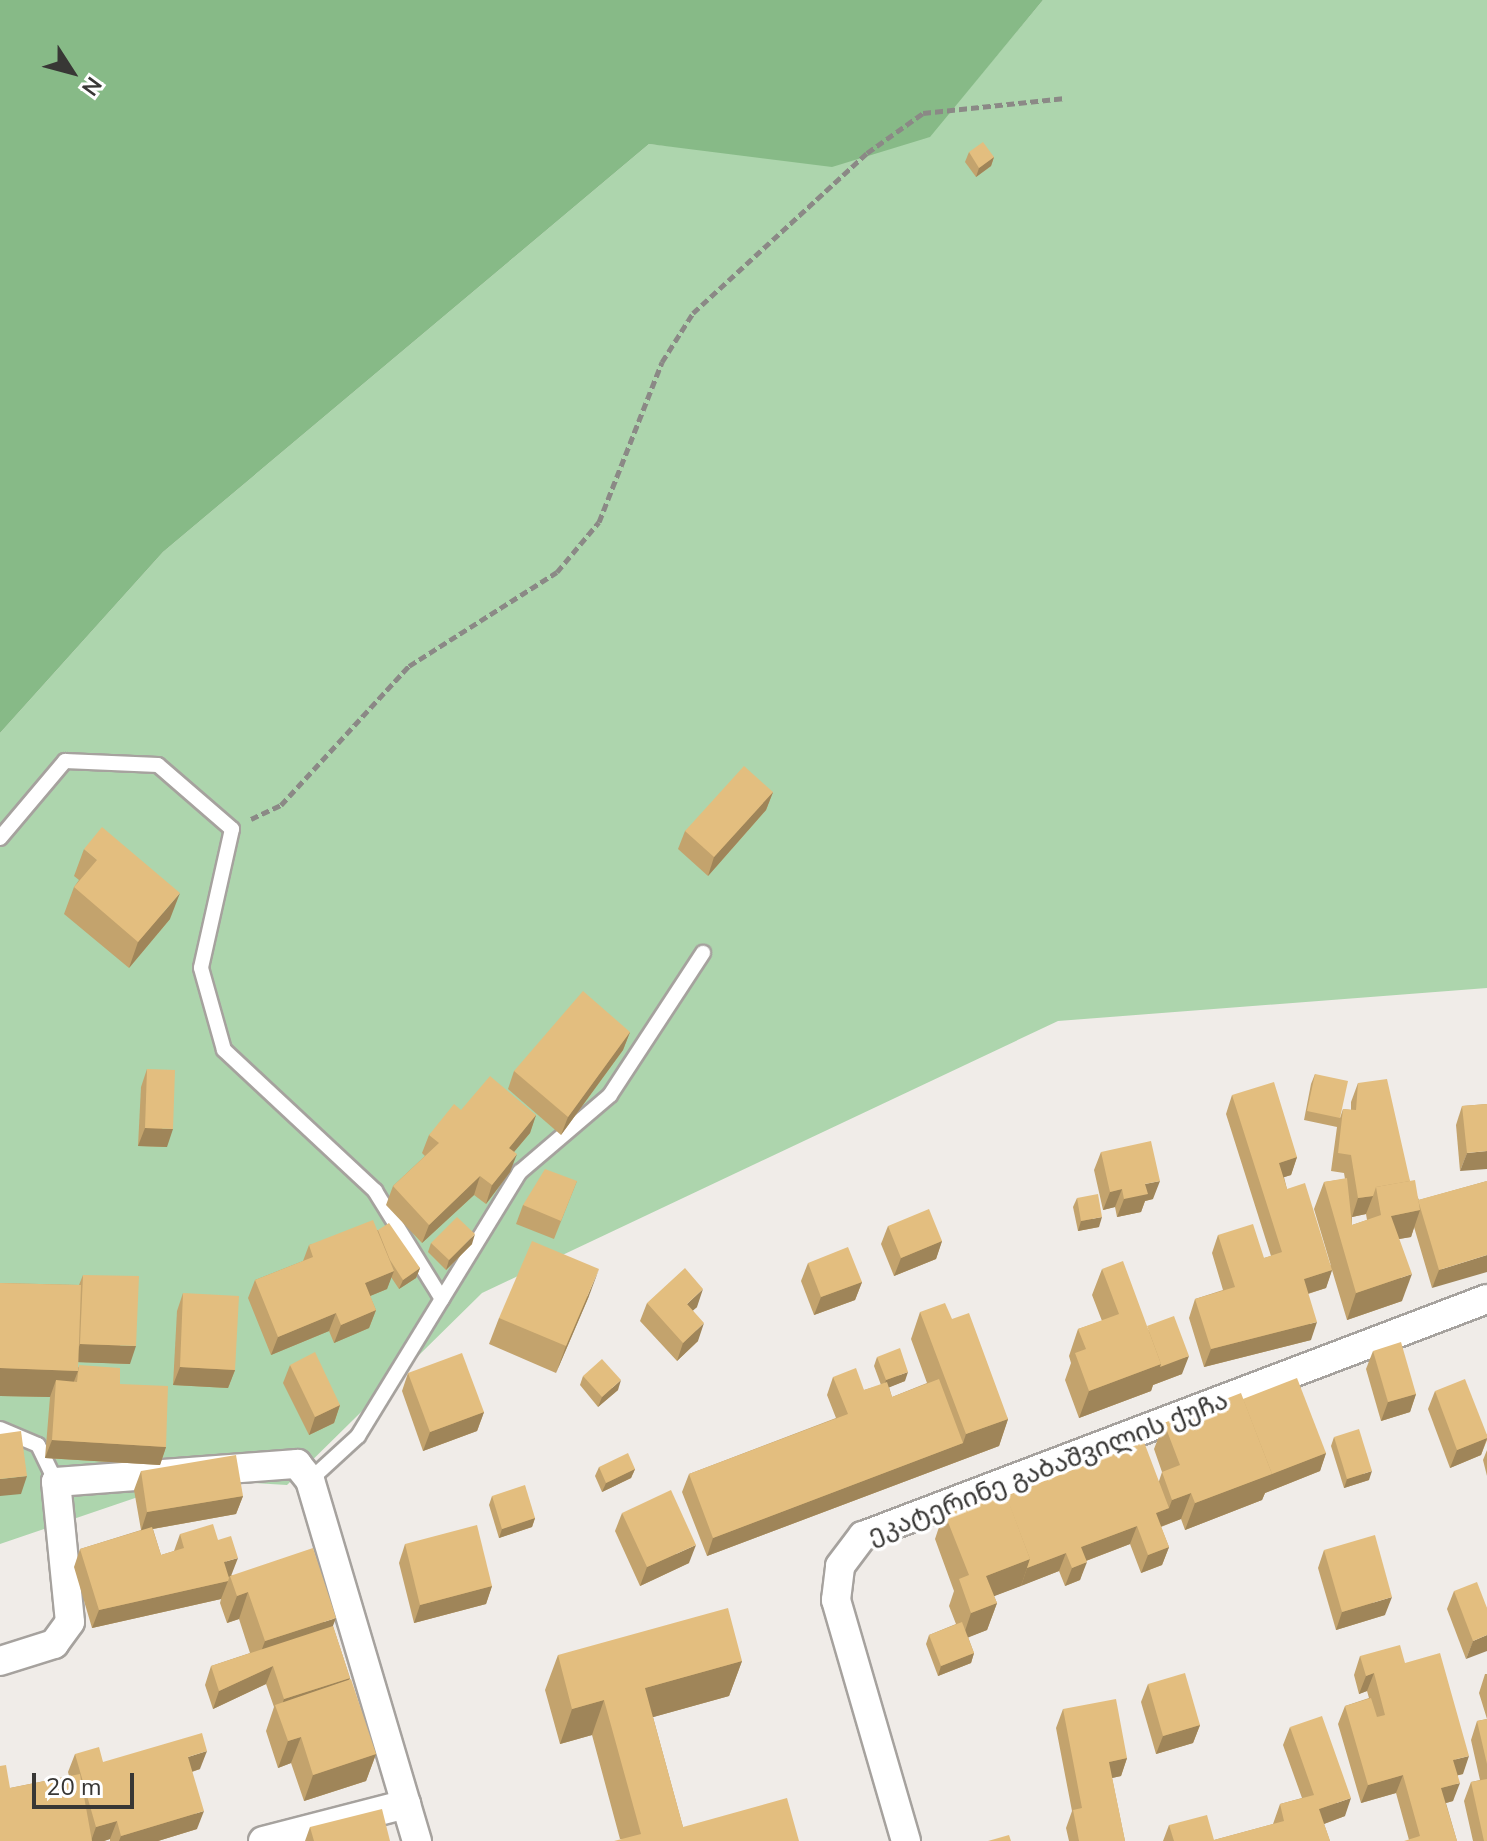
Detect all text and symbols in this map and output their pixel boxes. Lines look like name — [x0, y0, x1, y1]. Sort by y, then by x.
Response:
north arrow — [32, 32, 112, 112]
text: N — [74, 71, 108, 102]
street label: ეკატერინე გაბაშვილის ქუჩა — [863, 1385, 1233, 1551]
scale bar — [36, 1757, 138, 1807]
text: 20 m — [46, 1771, 102, 1803]

